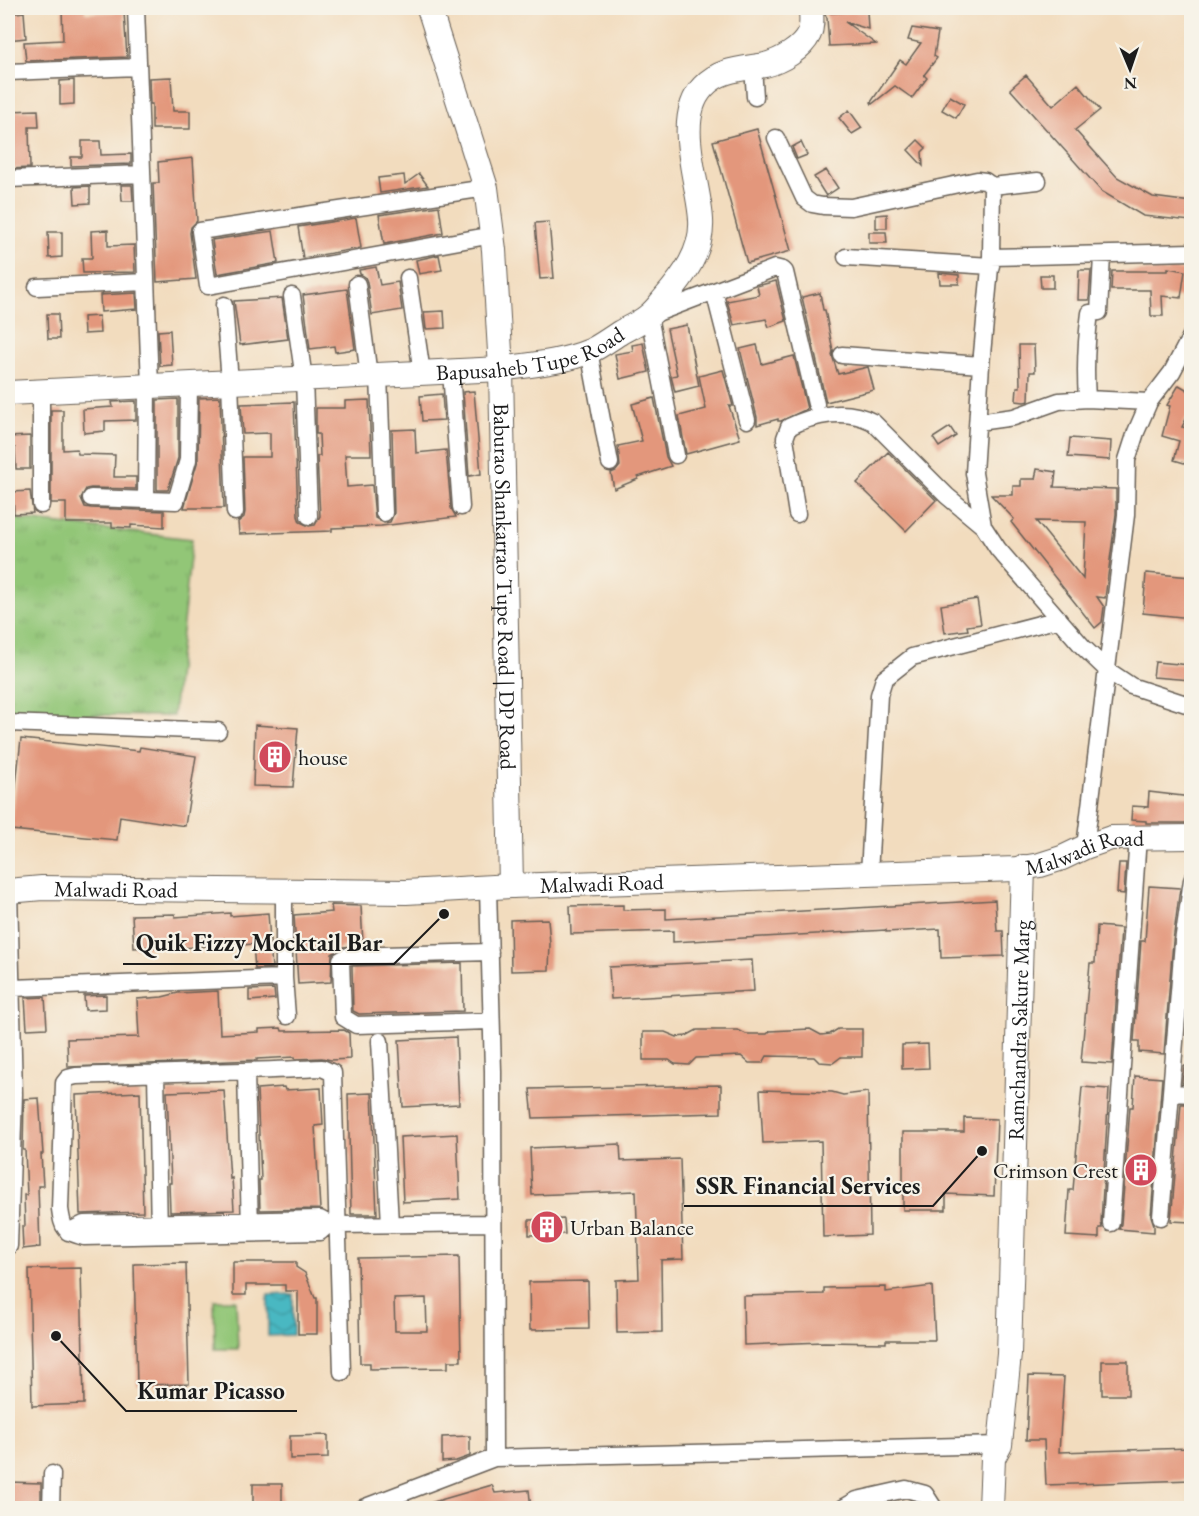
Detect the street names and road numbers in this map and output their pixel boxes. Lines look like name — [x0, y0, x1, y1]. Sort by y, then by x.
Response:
street label: Bapusaheb Tupe Road — [435, 319, 630, 387]
street label: Baburao Shankarrao Tupe Road | DP Road — [487, 403, 523, 771]
street label: Malwadi Road — [1023, 824, 1145, 882]
street label: Malwadi Road — [539, 867, 665, 900]
street label: Malwadi Road — [54, 874, 179, 905]
street label: Ramchandra Sakure Marg — [1001, 919, 1036, 1141]

